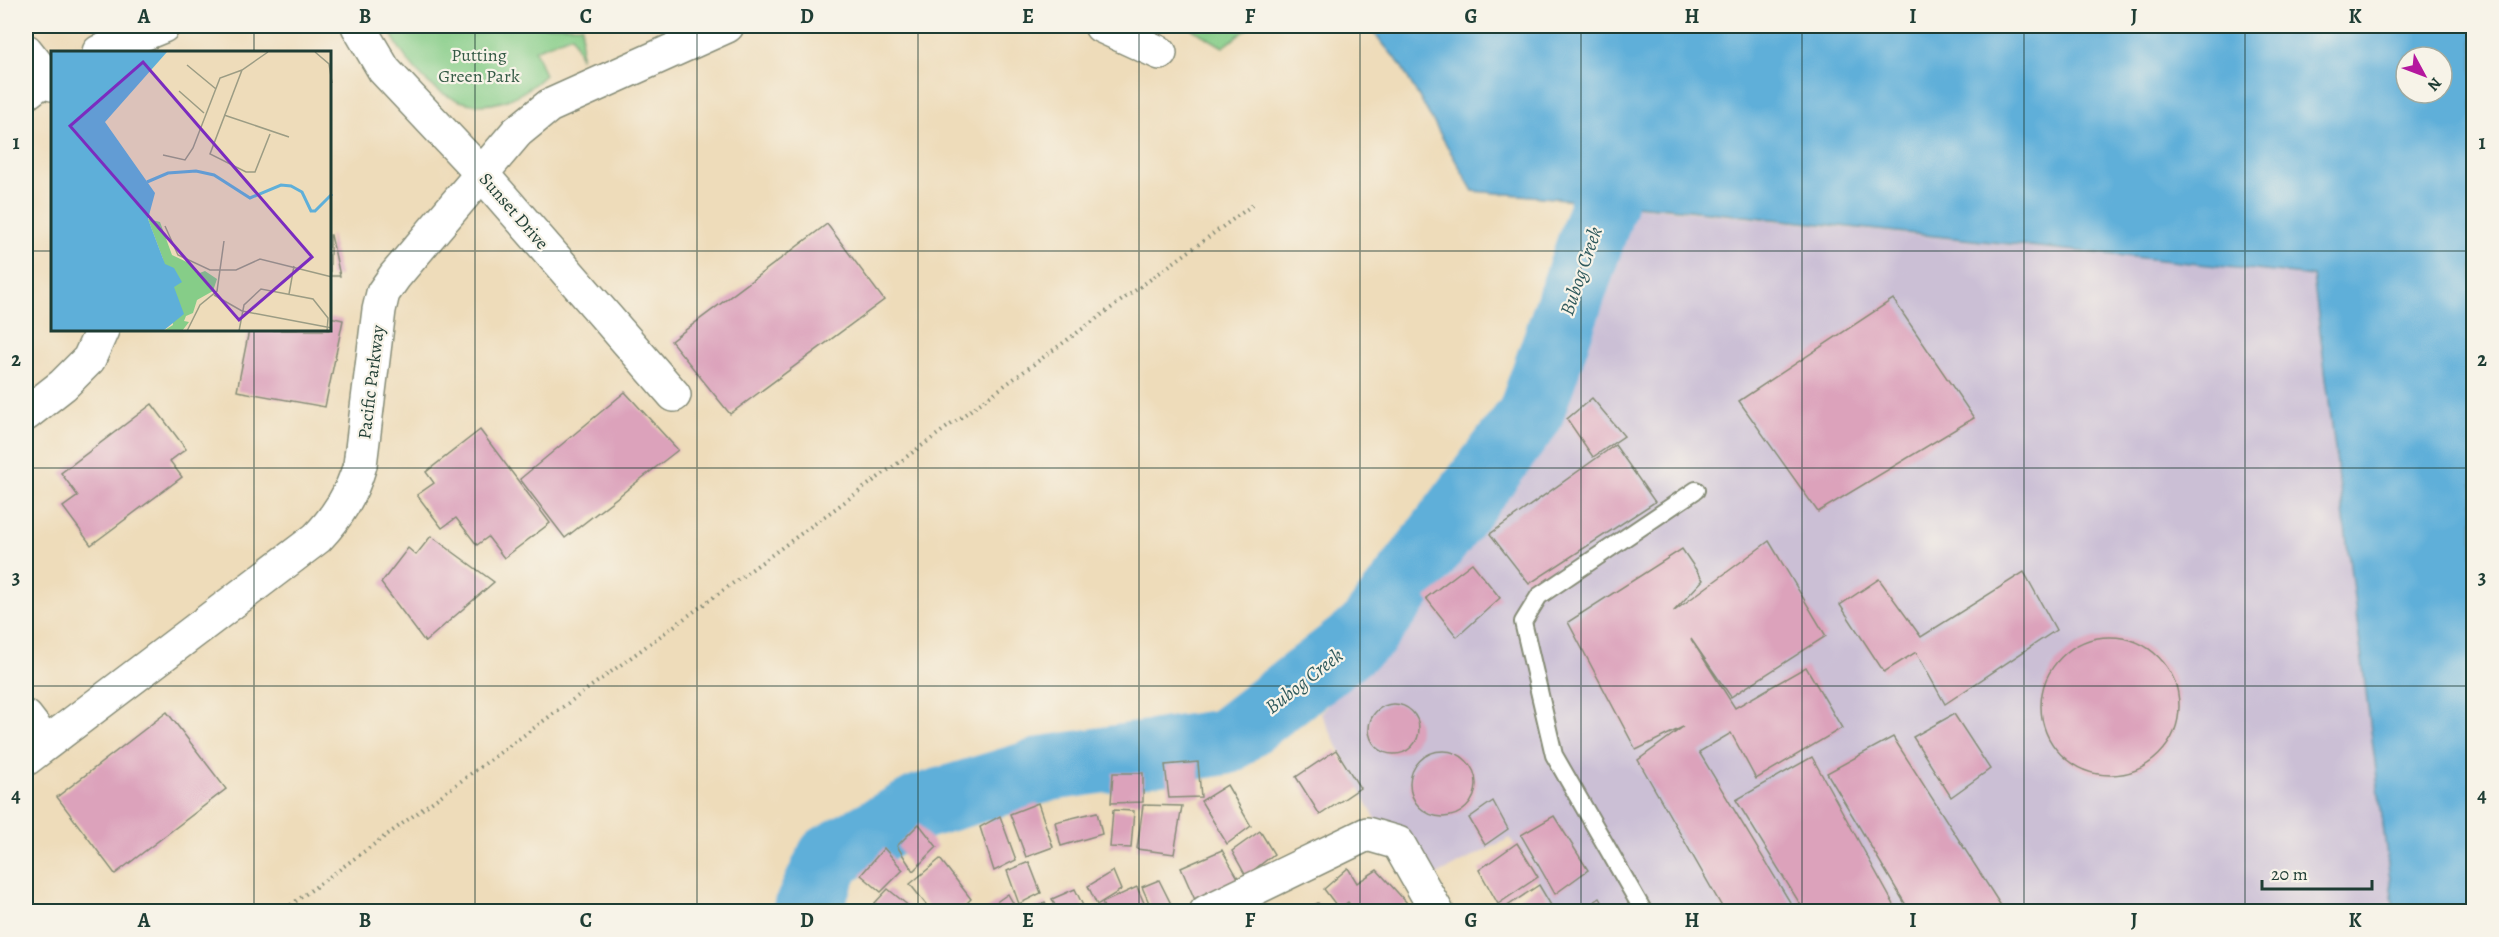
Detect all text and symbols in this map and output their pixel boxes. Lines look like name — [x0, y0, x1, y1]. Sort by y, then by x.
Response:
text: A — [137, 3, 151, 30]
text: B — [359, 3, 371, 30]
text: C — [580, 3, 592, 30]
text: D — [800, 3, 814, 30]
text: E — [1022, 3, 1034, 30]
text: F — [1245, 3, 1256, 30]
text: G — [1464, 3, 1478, 30]
text: H — [1685, 3, 1700, 30]
text: I — [1909, 3, 1917, 30]
text: J — [2131, 3, 2138, 30]
text: K — [2348, 3, 2362, 30]
park label: Putting Green Park — [438, 43, 520, 88]
north arrow — [2394, 45, 2454, 105]
inset map — [51, 51, 332, 332]
text: N — [2422, 73, 2447, 96]
text: 1 — [12, 129, 20, 156]
text: 1 — [2478, 129, 2486, 156]
street label: Sunset Drive — [474, 168, 554, 254]
water label: Bubog Creek — [1553, 223, 1609, 319]
street label: Pacific Parkway — [352, 323, 390, 440]
text: 2 — [11, 346, 21, 373]
text: 2 — [2477, 346, 2487, 373]
text: 3 — [12, 564, 20, 591]
text: 3 — [2478, 564, 2486, 591]
water label: Bubog Creek — [1259, 642, 1349, 720]
text: 4 — [11, 782, 21, 809]
text: 4 — [2477, 782, 2487, 809]
scale bar — [2262, 853, 2372, 891]
text: 20 m — [2271, 862, 2308, 886]
text: A — [137, 907, 151, 934]
text: B — [359, 907, 371, 934]
text: C — [580, 907, 592, 934]
text: D — [800, 907, 814, 934]
text: E — [1022, 907, 1034, 934]
text: F — [1245, 907, 1256, 934]
text: G — [1464, 907, 1478, 934]
text: H — [1685, 907, 1700, 934]
text: I — [1909, 907, 1917, 934]
text: J — [2131, 907, 2138, 934]
text: K — [2348, 907, 2362, 934]

